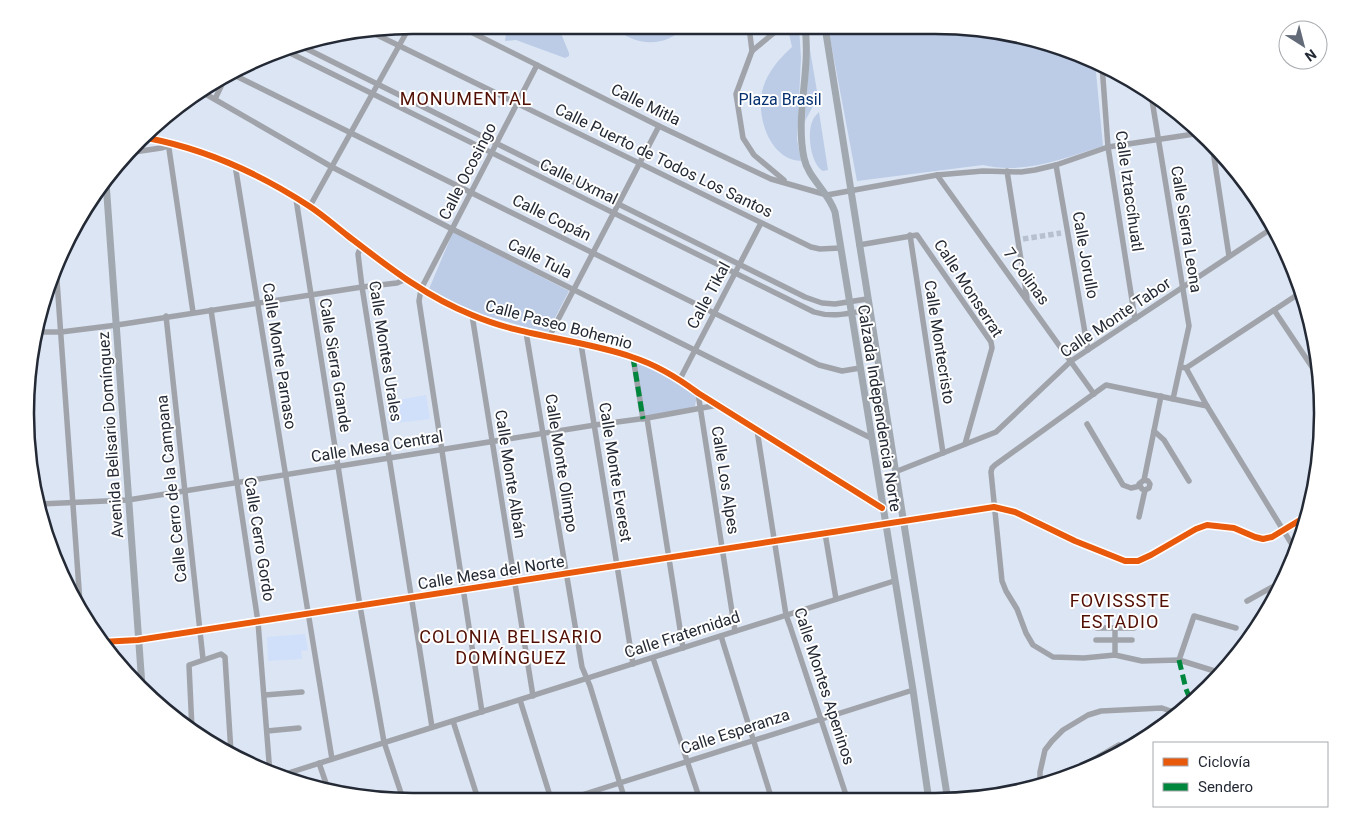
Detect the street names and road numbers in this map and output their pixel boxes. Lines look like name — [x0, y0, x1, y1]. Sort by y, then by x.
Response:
street label: Calle Mitla — [608, 79, 684, 129]
street label: Calle Puerto de Todos Los Santos — [552, 99, 776, 222]
street label: Calle Ocosingo — [435, 119, 500, 223]
street label: Calle Iztaccíhuatl — [1112, 129, 1147, 253]
street label: Calle Uxmal — [537, 154, 621, 208]
street label: Calle Sierra Leona — [1167, 164, 1206, 294]
street label: Calle Copán — [509, 190, 594, 245]
street label: Calle Jorullo — [1068, 210, 1103, 300]
street label: Calle Tula — [505, 234, 575, 283]
street label: Calle Monserrat — [930, 236, 1007, 341]
street label: 7 Colinas — [999, 244, 1054, 309]
street label: Calle Tikal — [683, 258, 734, 332]
street label: Calle Monte Tabor — [1056, 273, 1175, 362]
street label: Calle Montes Urales — [365, 279, 406, 423]
street label: Calle Montecristo — [920, 279, 959, 405]
street label: Calle Monte Parnaso — [259, 281, 300, 431]
street label: Calle Paseo Bohemio — [483, 296, 634, 353]
street label: Calle Sierra Grande — [316, 297, 355, 433]
street label: Calzada Independencia Norte — [854, 303, 905, 513]
street label: Avenida Belisario Domínguez — [94, 331, 127, 539]
street label: Calle Monte Olimpo — [541, 393, 582, 534]
street label: Calle Cerro de la Campana — [152, 394, 191, 584]
street label: Calle Monte Everest — [595, 401, 636, 543]
street label: Calle Monte Albán — [491, 408, 530, 540]
street label: Calle Los Alpes — [708, 425, 743, 536]
street label: Calle Mesa Central — [310, 427, 444, 466]
street label: Calle Cerro Gordo — [240, 476, 279, 603]
street label: Calle Mesa del Norte — [416, 552, 566, 593]
street label: Calle Montes Apeninos — [790, 605, 859, 767]
street label: Calle Fraternidad — [622, 607, 742, 662]
street label: Calle Esperanza — [678, 705, 792, 758]

